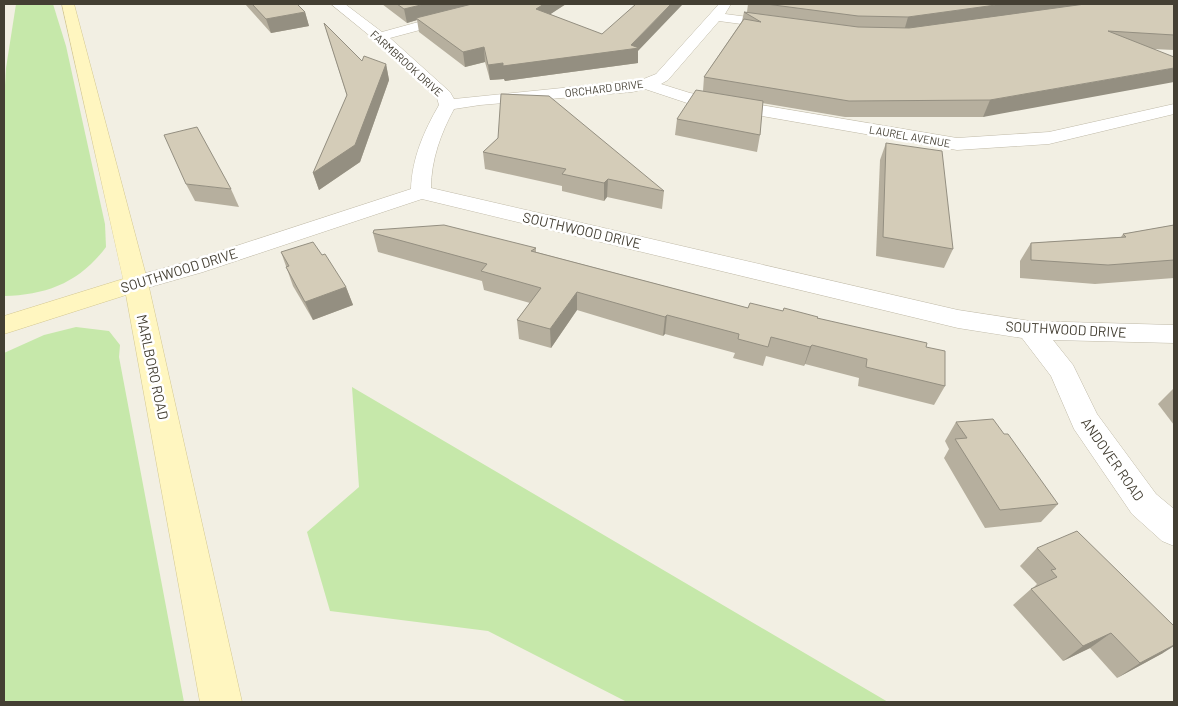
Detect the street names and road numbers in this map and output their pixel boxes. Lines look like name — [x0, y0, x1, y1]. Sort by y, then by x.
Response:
street label: FARMBROOK DRIVE — [368, 27, 446, 99]
street label: ORCHARD DRIVE — [564, 77, 644, 99]
street label: LAUREL AVENUE — [868, 122, 952, 150]
street label: SOUTHWOOD DRIVE — [521, 208, 643, 252]
street label: SOUTHWOOD DRIVE — [119, 244, 239, 296]
street label: MARLBORO ROAD — [134, 313, 172, 421]
street label: SOUTHWOOD DRIVE — [1005, 317, 1127, 341]
street label: ANDOVER ROAD — [1078, 414, 1148, 504]

